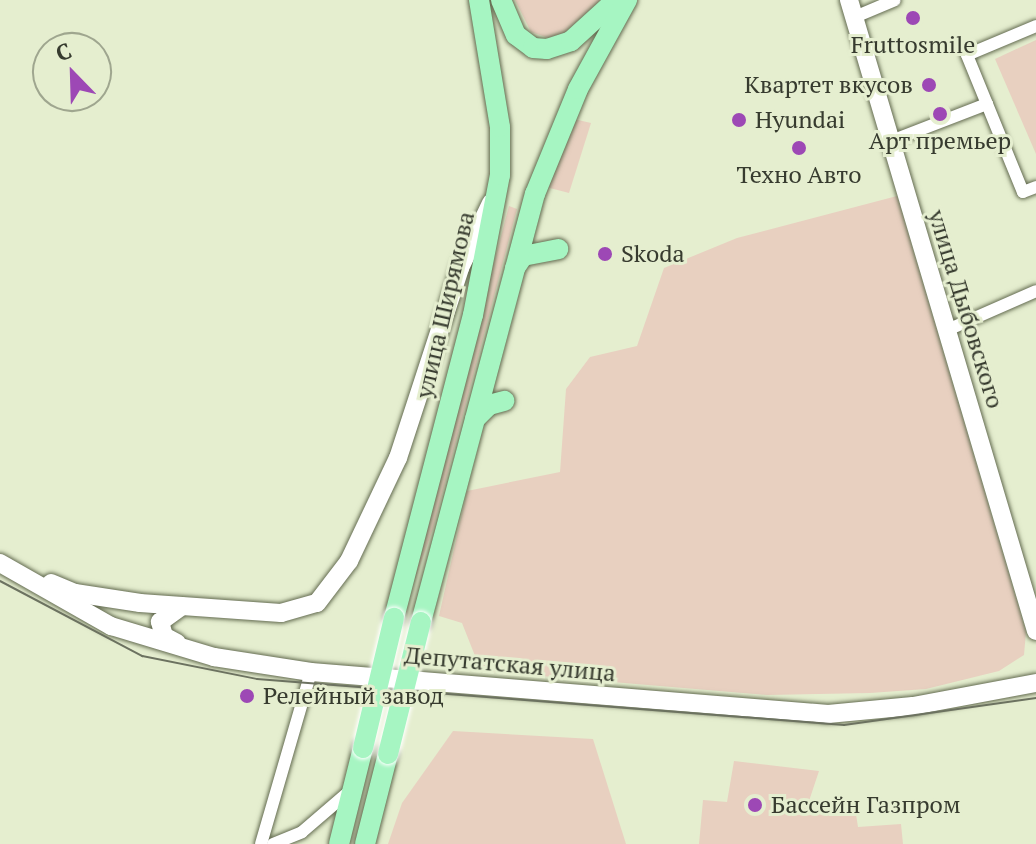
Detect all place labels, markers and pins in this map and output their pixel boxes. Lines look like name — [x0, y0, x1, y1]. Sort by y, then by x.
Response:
marker: Fruttosmile — [904, 9, 922, 27]
place label: Fruttosmile — [851, 31, 975, 59]
place label: Квартет вкусов — [744, 71, 913, 99]
marker: Квартет вкусов — [920, 76, 938, 94]
marker: Арт премьер — [931, 105, 949, 123]
place label: Hyundai — [755, 106, 845, 134]
marker: Hyundai — [730, 111, 748, 129]
place label: Арт премьер — [869, 127, 1011, 155]
marker: Техно Авто — [790, 139, 808, 157]
place label: Техно Авто — [736, 161, 862, 189]
place label: Skoda — [621, 240, 685, 268]
marker: Skoda — [596, 245, 614, 263]
place label: Релейный завод — [263, 682, 444, 710]
marker: Релейный завод — [238, 687, 256, 705]
place label: Бассейн Газпром — [771, 791, 961, 819]
marker: Бассейн Газпром — [746, 796, 764, 814]

